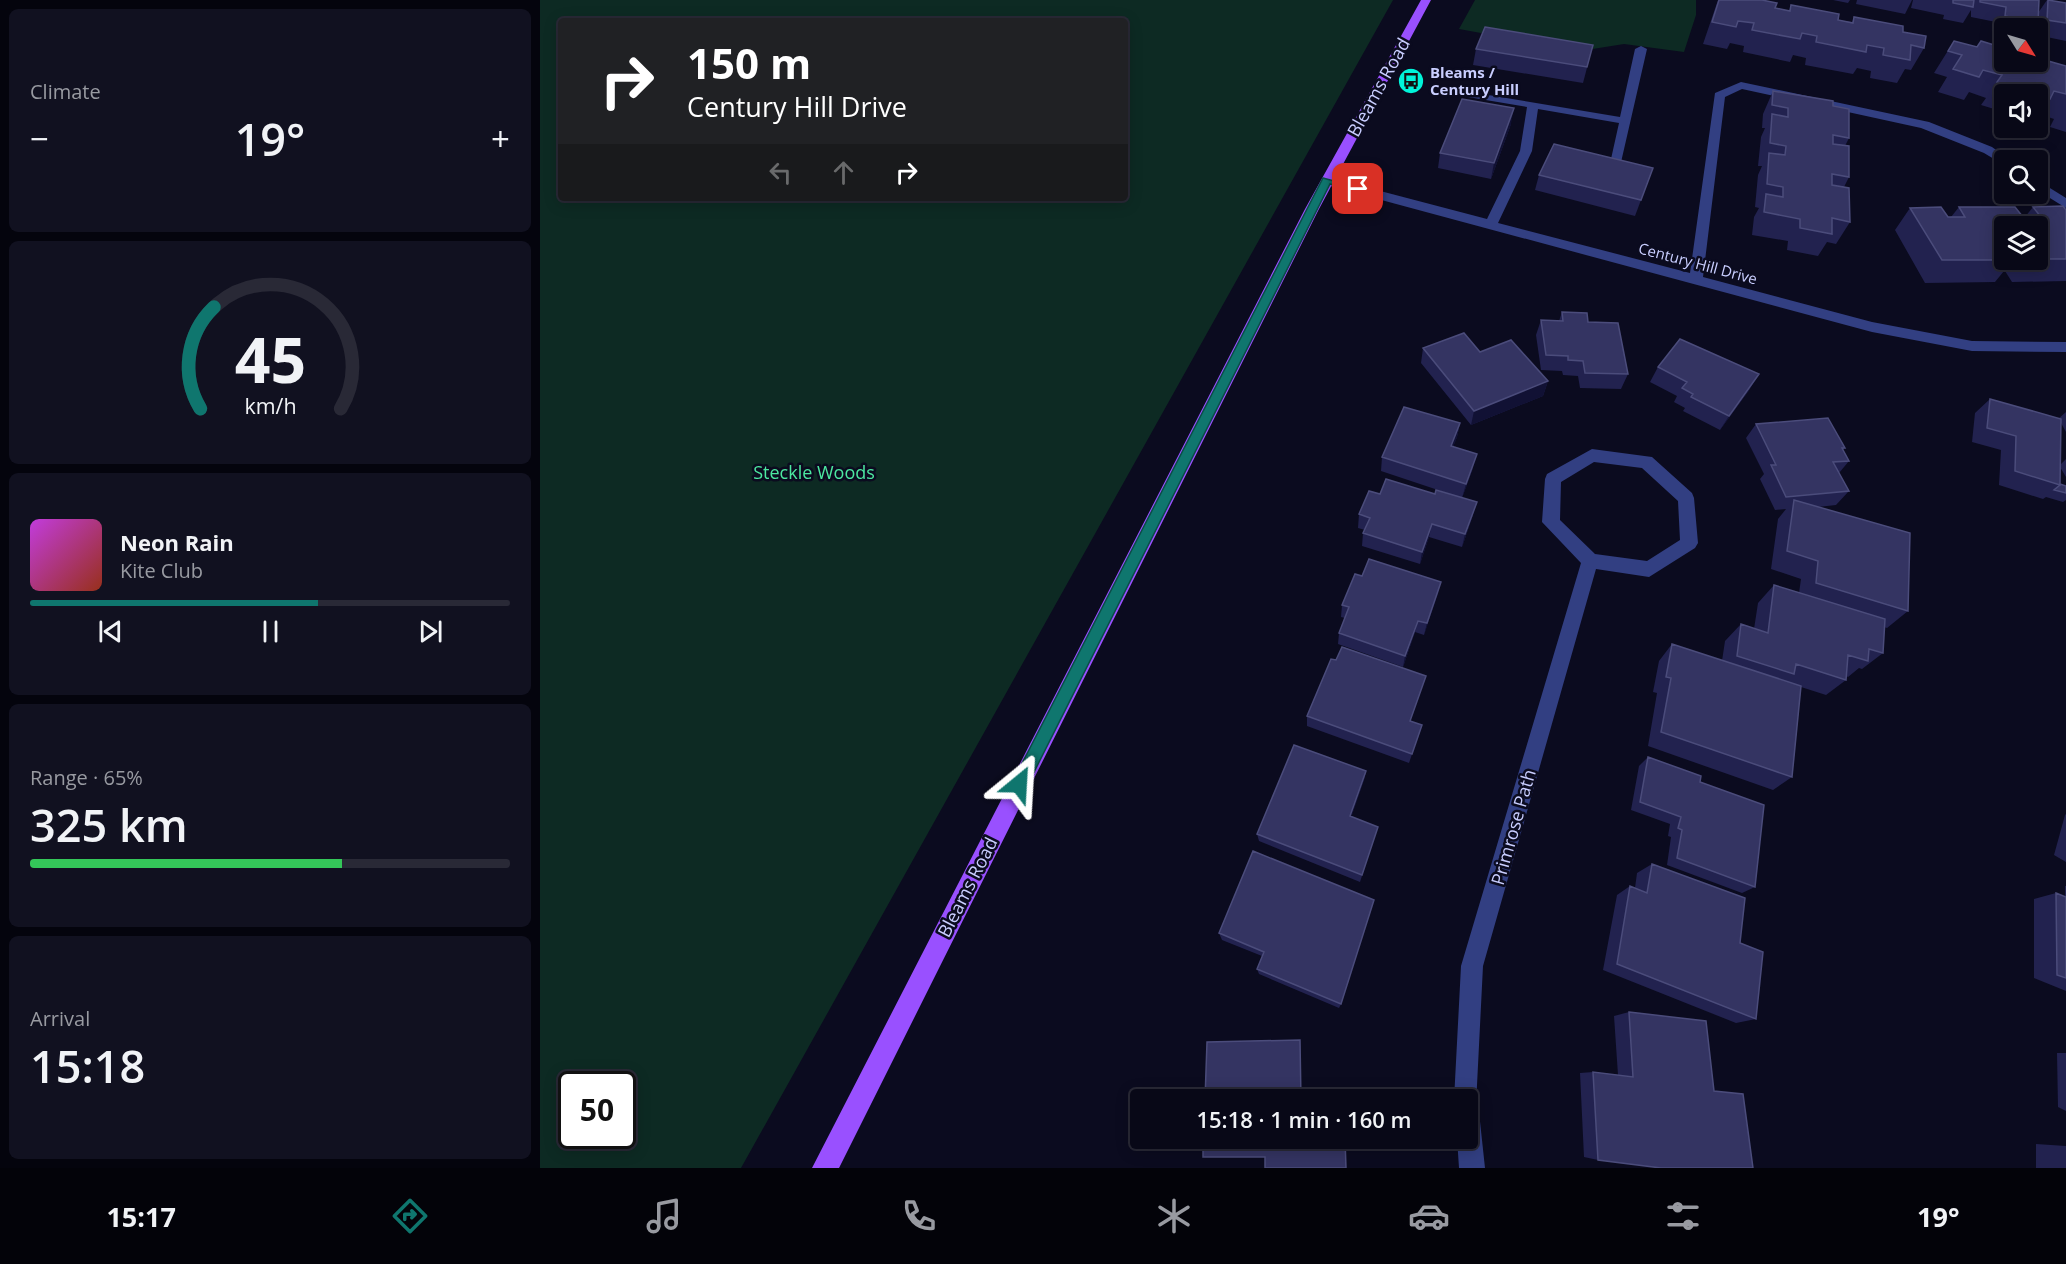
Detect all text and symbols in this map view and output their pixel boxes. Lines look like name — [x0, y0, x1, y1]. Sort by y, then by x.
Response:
north arrow — [1994, 18, 2048, 72]
map controls — [1994, 18, 2048, 270]
street label: Bleams Road — [1341, 33, 1415, 141]
text: 150 m — [687, 34, 811, 91]
icon: right — [588, 42, 666, 120]
place label: Bleams / Century Hill — [1430, 62, 1519, 99]
bus stop icon: Bleams / Century Hill — [1396, 66, 1426, 96]
text: Climate — [30, 78, 101, 105]
button: sound — [1994, 84, 2048, 138]
text: Century Hill Drive — [687, 88, 907, 125]
text: 19° — [235, 108, 305, 169]
text: − — [30, 116, 49, 161]
text: + — [491, 116, 510, 161]
button: search — [1994, 150, 2048, 204]
icon: left — [764, 156, 797, 189]
icon: ahead — [827, 156, 860, 189]
icon: right — [890, 156, 923, 189]
pin — [1332, 163, 1383, 214]
icon: arrive — [1341, 172, 1374, 205]
button: layers — [1994, 216, 2048, 270]
street label: Century Hill Drive — [1636, 238, 1760, 288]
text: 45 — [234, 316, 306, 401]
text: km/h — [244, 392, 296, 421]
park label: Steckle Woods — [753, 460, 875, 484]
text: Neon Rain — [120, 527, 234, 557]
text: Kite Club — [120, 557, 203, 584]
icon: previous — [94, 615, 127, 648]
icon: pause — [254, 615, 287, 648]
icon: next — [414, 615, 447, 648]
position arrow — [987, 752, 1051, 816]
text: Range · 65% — [30, 764, 143, 791]
street label: Primrose Path — [1485, 766, 1541, 888]
text: 325 km — [30, 794, 188, 855]
street label: Bleams Road — [932, 833, 1002, 941]
text: Arrival — [30, 1005, 90, 1032]
text: 15:18 — [30, 1035, 145, 1096]
speed limit sign: 50 — [558, 1071, 636, 1149]
text: 15:18 · 1 min · 160 m — [1196, 1104, 1412, 1134]
icon: directions — [389, 1195, 431, 1237]
icon: music — [643, 1195, 685, 1237]
icon: phone — [898, 1195, 940, 1237]
icon: climate — [1153, 1195, 1195, 1237]
icon: car — [1408, 1195, 1450, 1237]
icon: filters — [1662, 1195, 1704, 1237]
text: 15:17 — [106, 1198, 176, 1235]
text: 19° — [1917, 1198, 1960, 1235]

